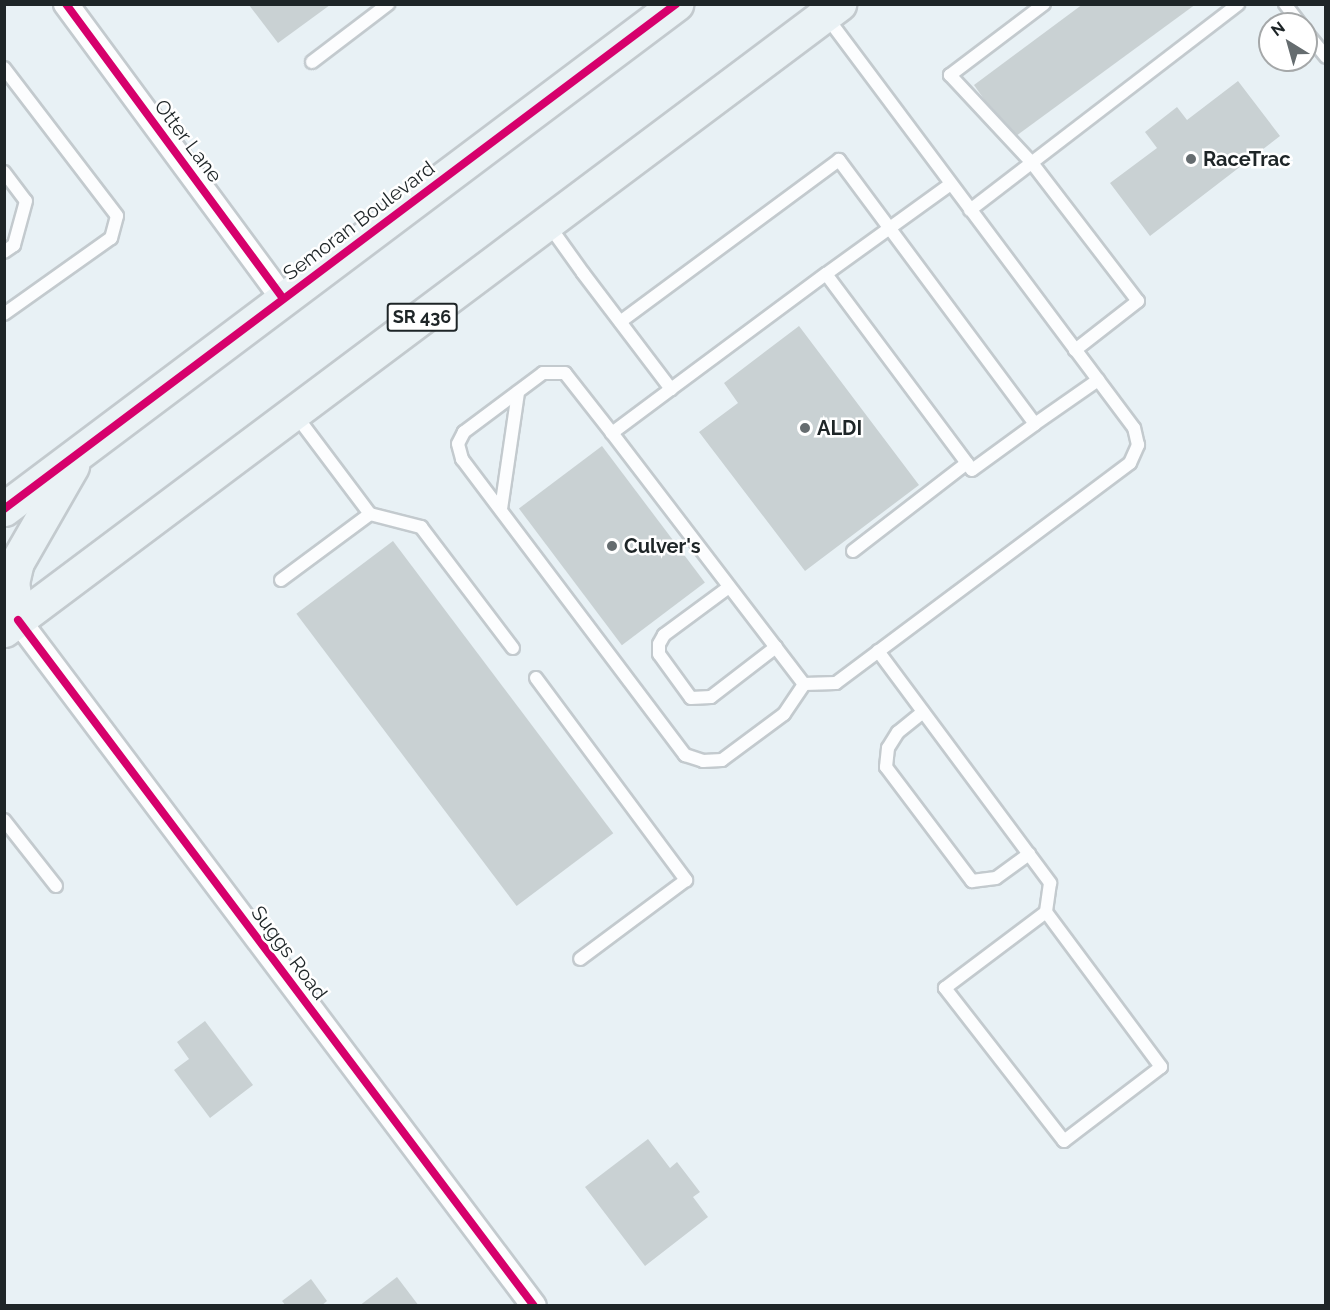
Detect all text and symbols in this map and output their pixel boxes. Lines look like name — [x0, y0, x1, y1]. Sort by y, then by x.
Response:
north arrow — [1258, 12, 1318, 72]
text: N — [1267, 18, 1289, 40]
street label: Otter Lane — [149, 95, 227, 187]
place label: RaceTrac — [1203, 147, 1291, 171]
marker: RaceTrac — [1184, 152, 1198, 166]
street label: Semoran Boulevard — [279, 156, 439, 286]
road number: SR 436 — [386, 302, 458, 332]
place label: ALDI — [817, 416, 862, 440]
marker: ALDI — [798, 421, 812, 435]
place label: Culver's — [624, 534, 701, 558]
marker: Culver's — [605, 539, 619, 553]
street label: Suggs Road — [246, 901, 332, 1005]

